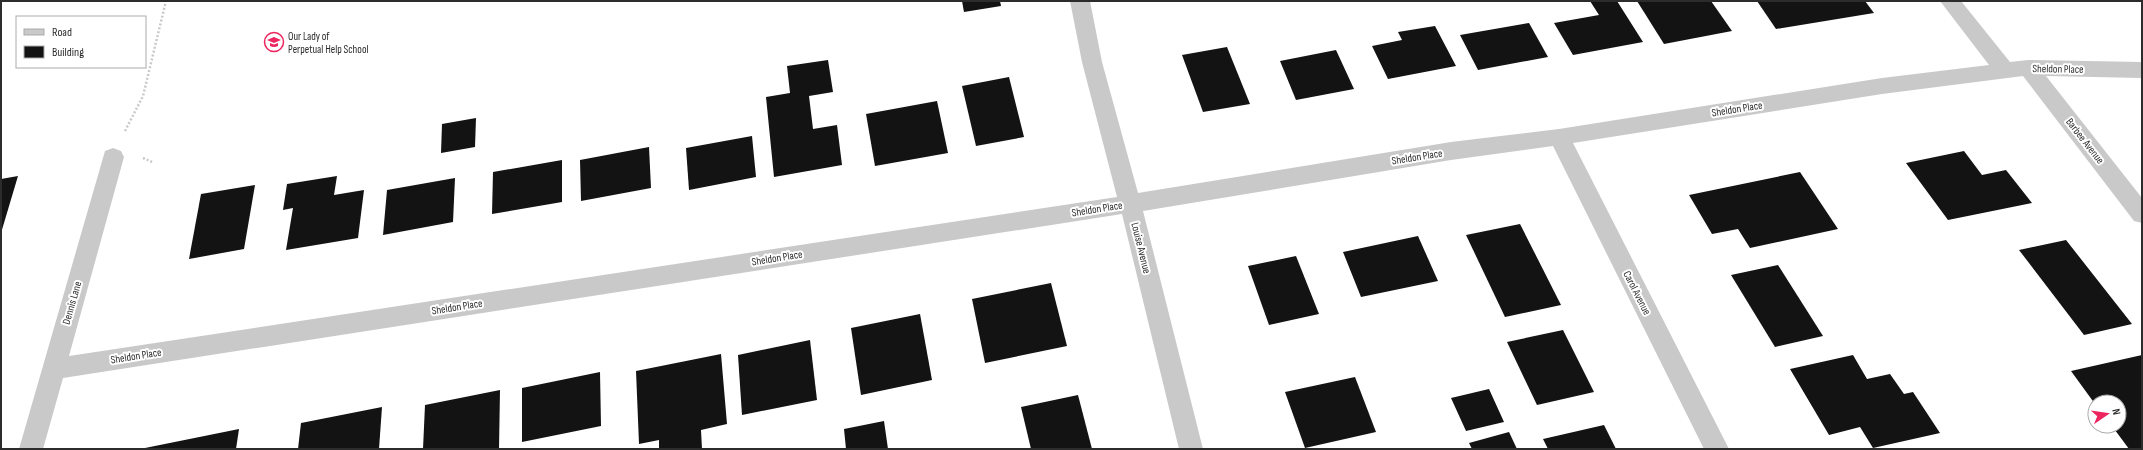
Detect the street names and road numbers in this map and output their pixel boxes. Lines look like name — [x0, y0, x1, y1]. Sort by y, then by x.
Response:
street label: Sheldon Place — [2032, 62, 2084, 76]
street label: Sheldon Place — [1711, 99, 1763, 119]
street label: Barbee Avenue — [2063, 116, 2107, 166]
street label: Sheldon Place — [1391, 147, 1443, 167]
street label: Sheldon Place — [1071, 199, 1123, 219]
street label: Louise Avenue — [1128, 221, 1154, 275]
street label: Sheldon Place — [751, 248, 803, 268]
street label: Carol Avenue — [1620, 269, 1654, 317]
street label: Dennis Lane — [60, 280, 84, 326]
street label: Sheldon Place — [431, 297, 483, 317]
street label: Sheldon Place — [110, 346, 162, 366]

